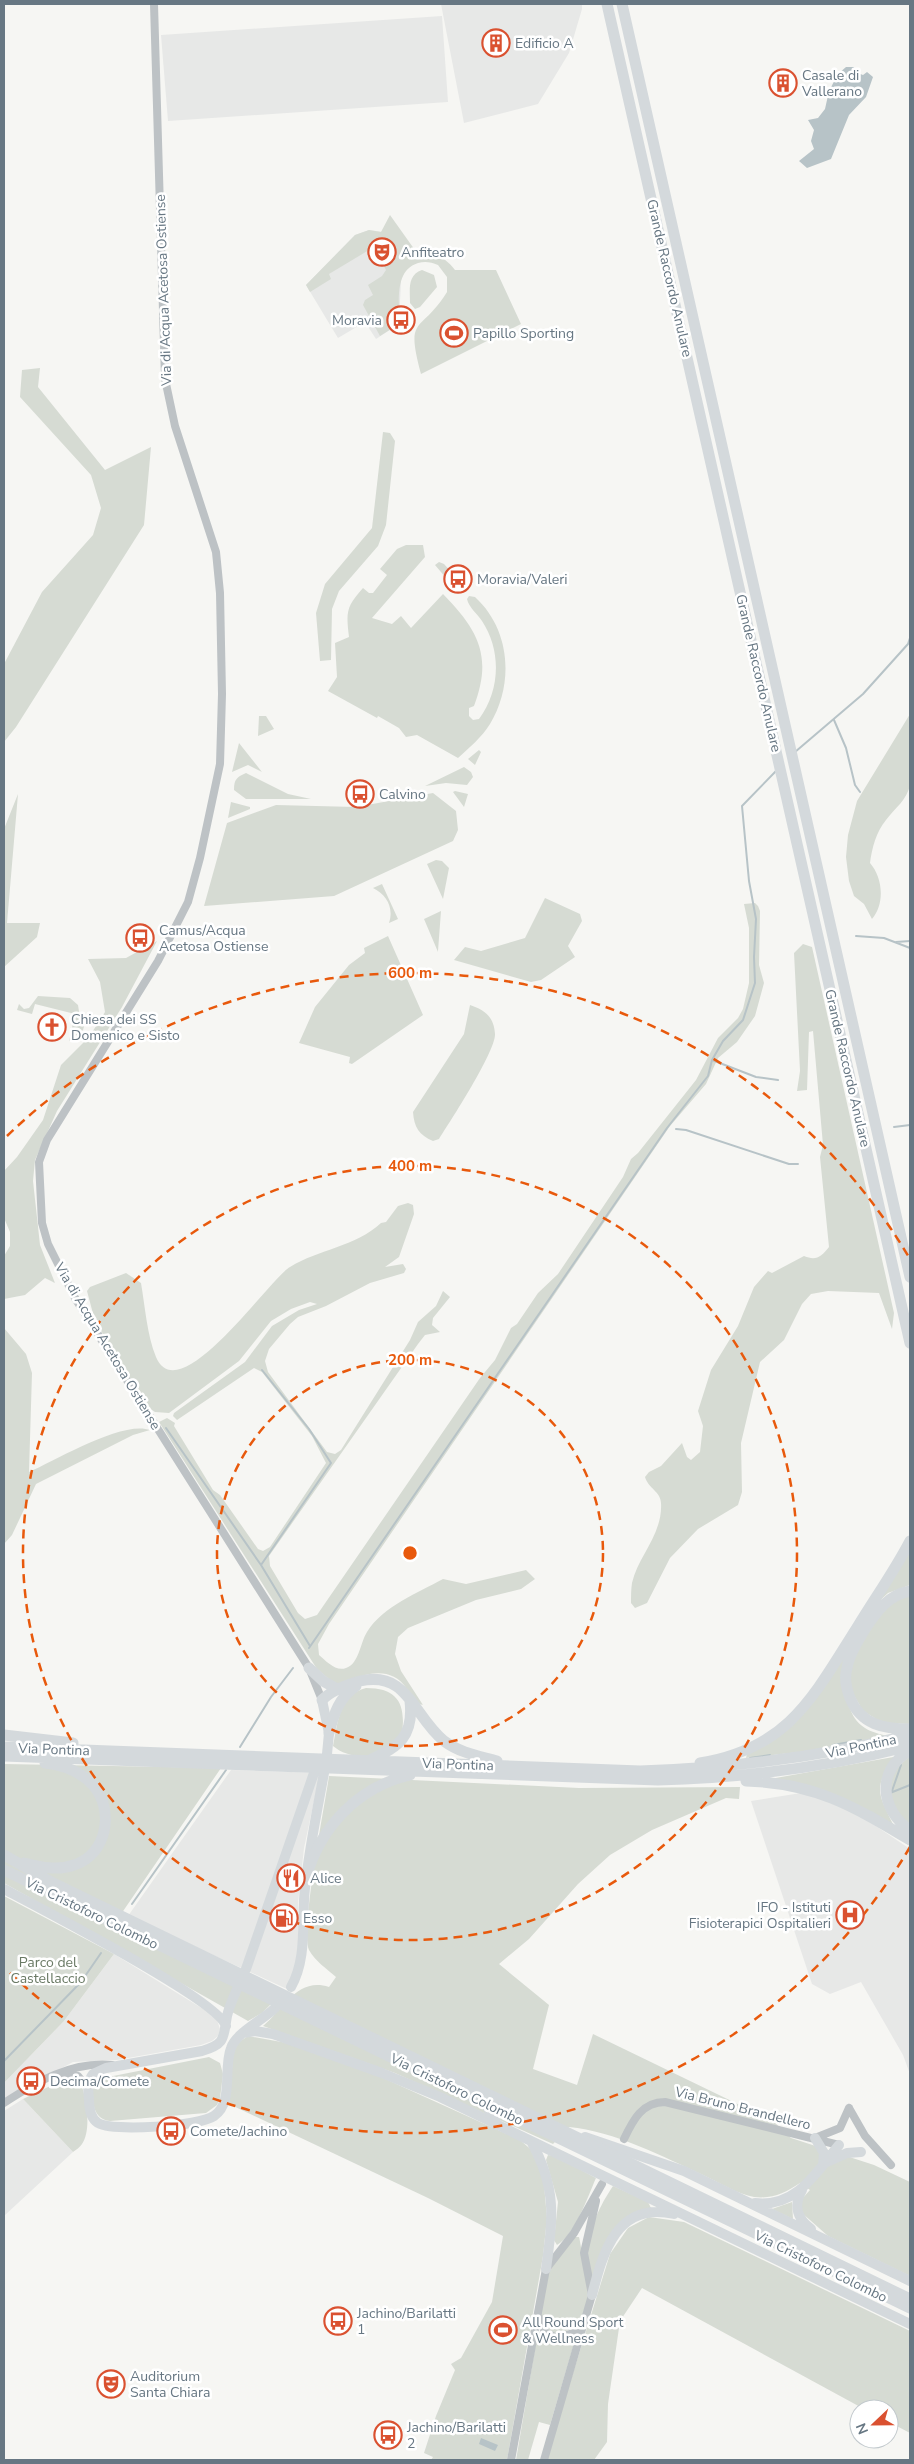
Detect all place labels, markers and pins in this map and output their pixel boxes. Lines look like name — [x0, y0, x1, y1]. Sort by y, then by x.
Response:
building icon: Edificio A — [481, 28, 511, 58]
place label: Edificio A — [515, 34, 574, 53]
place label: Casale di Vallerano — [801, 66, 862, 101]
building icon: Casale di Vallerano — [768, 68, 798, 98]
theatre icon: Anfiteatro — [367, 237, 397, 267]
place label: Anfiteatro — [401, 243, 465, 262]
bus stop icon: Moravia — [386, 305, 416, 335]
place label: Moravia — [332, 311, 382, 330]
sports icon: Papillo Sporting — [439, 318, 469, 348]
place label: Papillo Sporting — [473, 324, 574, 343]
bus stop icon: Moravia/Valeri — [443, 564, 473, 594]
place label: Moravia/Valeri — [477, 570, 568, 589]
bus stop icon: Calvino — [345, 779, 375, 809]
place label: Calvino — [379, 785, 426, 804]
place label: Camus/Acqua Acetosa Ostiense — [159, 921, 268, 956]
bus stop icon: Camus/Acqua Acetosa Ostiense — [125, 923, 155, 953]
place label: Chiesa dei SS Domenico e Sisto — [71, 1010, 180, 1045]
church icon: Chiesa dei SS Domenico e Sisto — [37, 1012, 67, 1042]
centre of rings — [401, 1544, 419, 1562]
restaurant icon: Alice — [276, 1863, 306, 1893]
place label: Alice — [310, 1869, 341, 1888]
place label: IFO - Istituti Fisioterapici Ospitalieri — [689, 1898, 831, 1933]
hospital icon: IFO - Istituti Fisioterapici Ospitalieri — [835, 1900, 865, 1930]
fuel station icon: Esso — [269, 1903, 299, 1933]
place label: Esso — [303, 1909, 333, 1928]
bus stop icon: Decima/Comete — [16, 2066, 46, 2096]
place label: Decima/Comete — [50, 2072, 149, 2091]
bus stop icon: Comete/Jachino — [156, 2116, 186, 2146]
place label: Comete/Jachino — [190, 2122, 287, 2141]
place label: Jachino/Barilatti 1 — [356, 2304, 456, 2339]
bus stop icon: Jachino/Barilatti 1 — [323, 2306, 353, 2336]
place label: All Round Sport & Wellness — [522, 2313, 624, 2348]
sports icon: All Round Sport & Wellness — [488, 2315, 518, 2345]
place label: Auditorium Santa Chiara — [130, 2367, 210, 2402]
theatre icon: Auditorium Santa Chiara — [96, 2369, 126, 2399]
place label: Jachino/Barilatti 2 — [406, 2418, 506, 2453]
bus stop icon: Jachino/Barilatti 2 — [373, 2420, 403, 2450]

